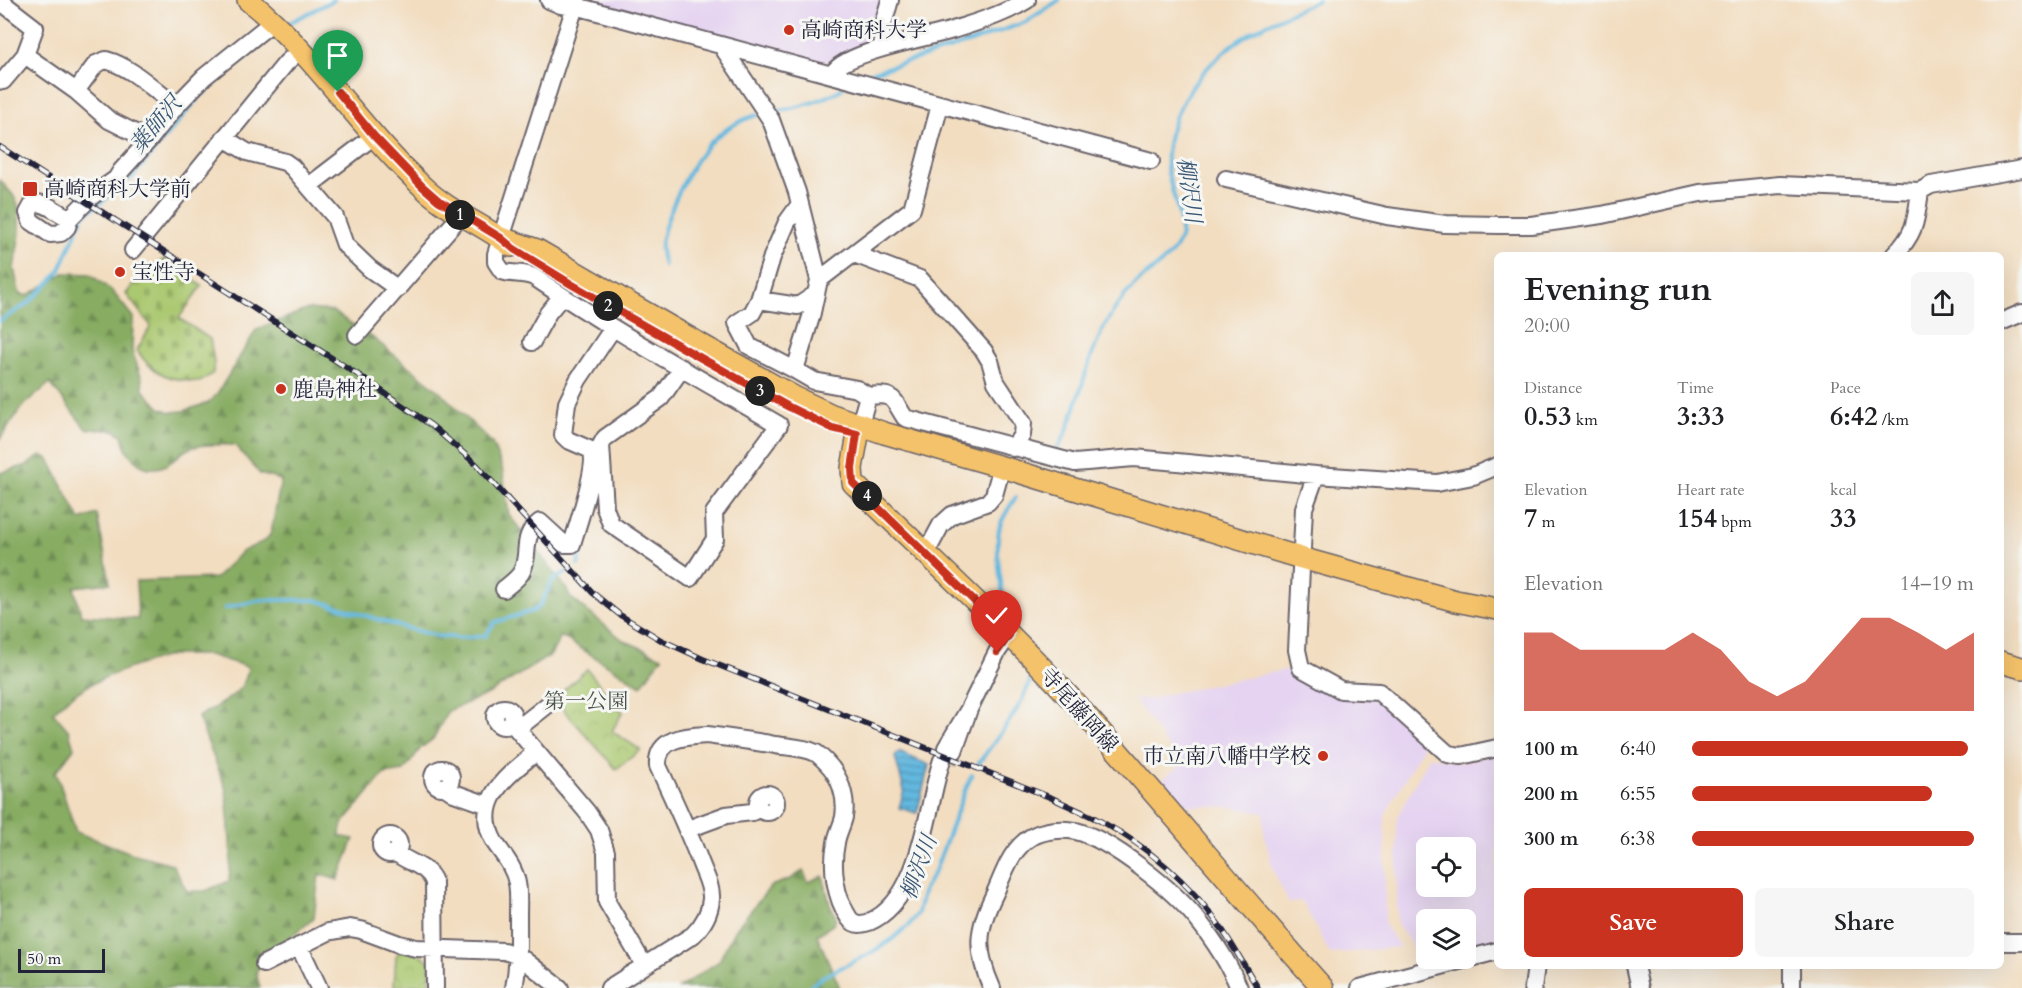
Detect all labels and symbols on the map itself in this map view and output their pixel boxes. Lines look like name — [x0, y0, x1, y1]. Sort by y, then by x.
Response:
place label: 高崎商科大学 — [801, 16, 927, 45]
marker: 高崎商科大学 — [782, 23, 796, 37]
pin — [312, 30, 363, 92]
water label: 薬師沢 — [123, 87, 190, 160]
water label: 柳沢川 — [1170, 155, 1209, 227]
place label: 高崎商科大学前 — [44, 175, 191, 204]
marker: 高崎商科大学前 — [21, 180, 39, 198]
pin: 1 — [445, 200, 475, 230]
place label: 宝性寺 — [132, 258, 195, 287]
marker: 宝性寺 — [113, 265, 127, 279]
pin: 2 — [593, 291, 623, 321]
place label: 鹿島神社 — [293, 375, 377, 404]
pin: 3 — [745, 376, 775, 406]
marker: 鹿島神社 — [274, 382, 288, 396]
pin: 4 — [852, 481, 882, 511]
pin — [971, 590, 1022, 652]
street label: 寺尾藤岡線 — [1033, 662, 1125, 759]
park label: 第一公園 — [544, 687, 628, 716]
place label: 市立南八幡中学校 — [1143, 742, 1311, 771]
marker: 市立南八幡中学校 — [1316, 749, 1330, 763]
water label: 柳沢川 — [894, 829, 945, 903]
scale bar — [18, 946, 105, 974]

